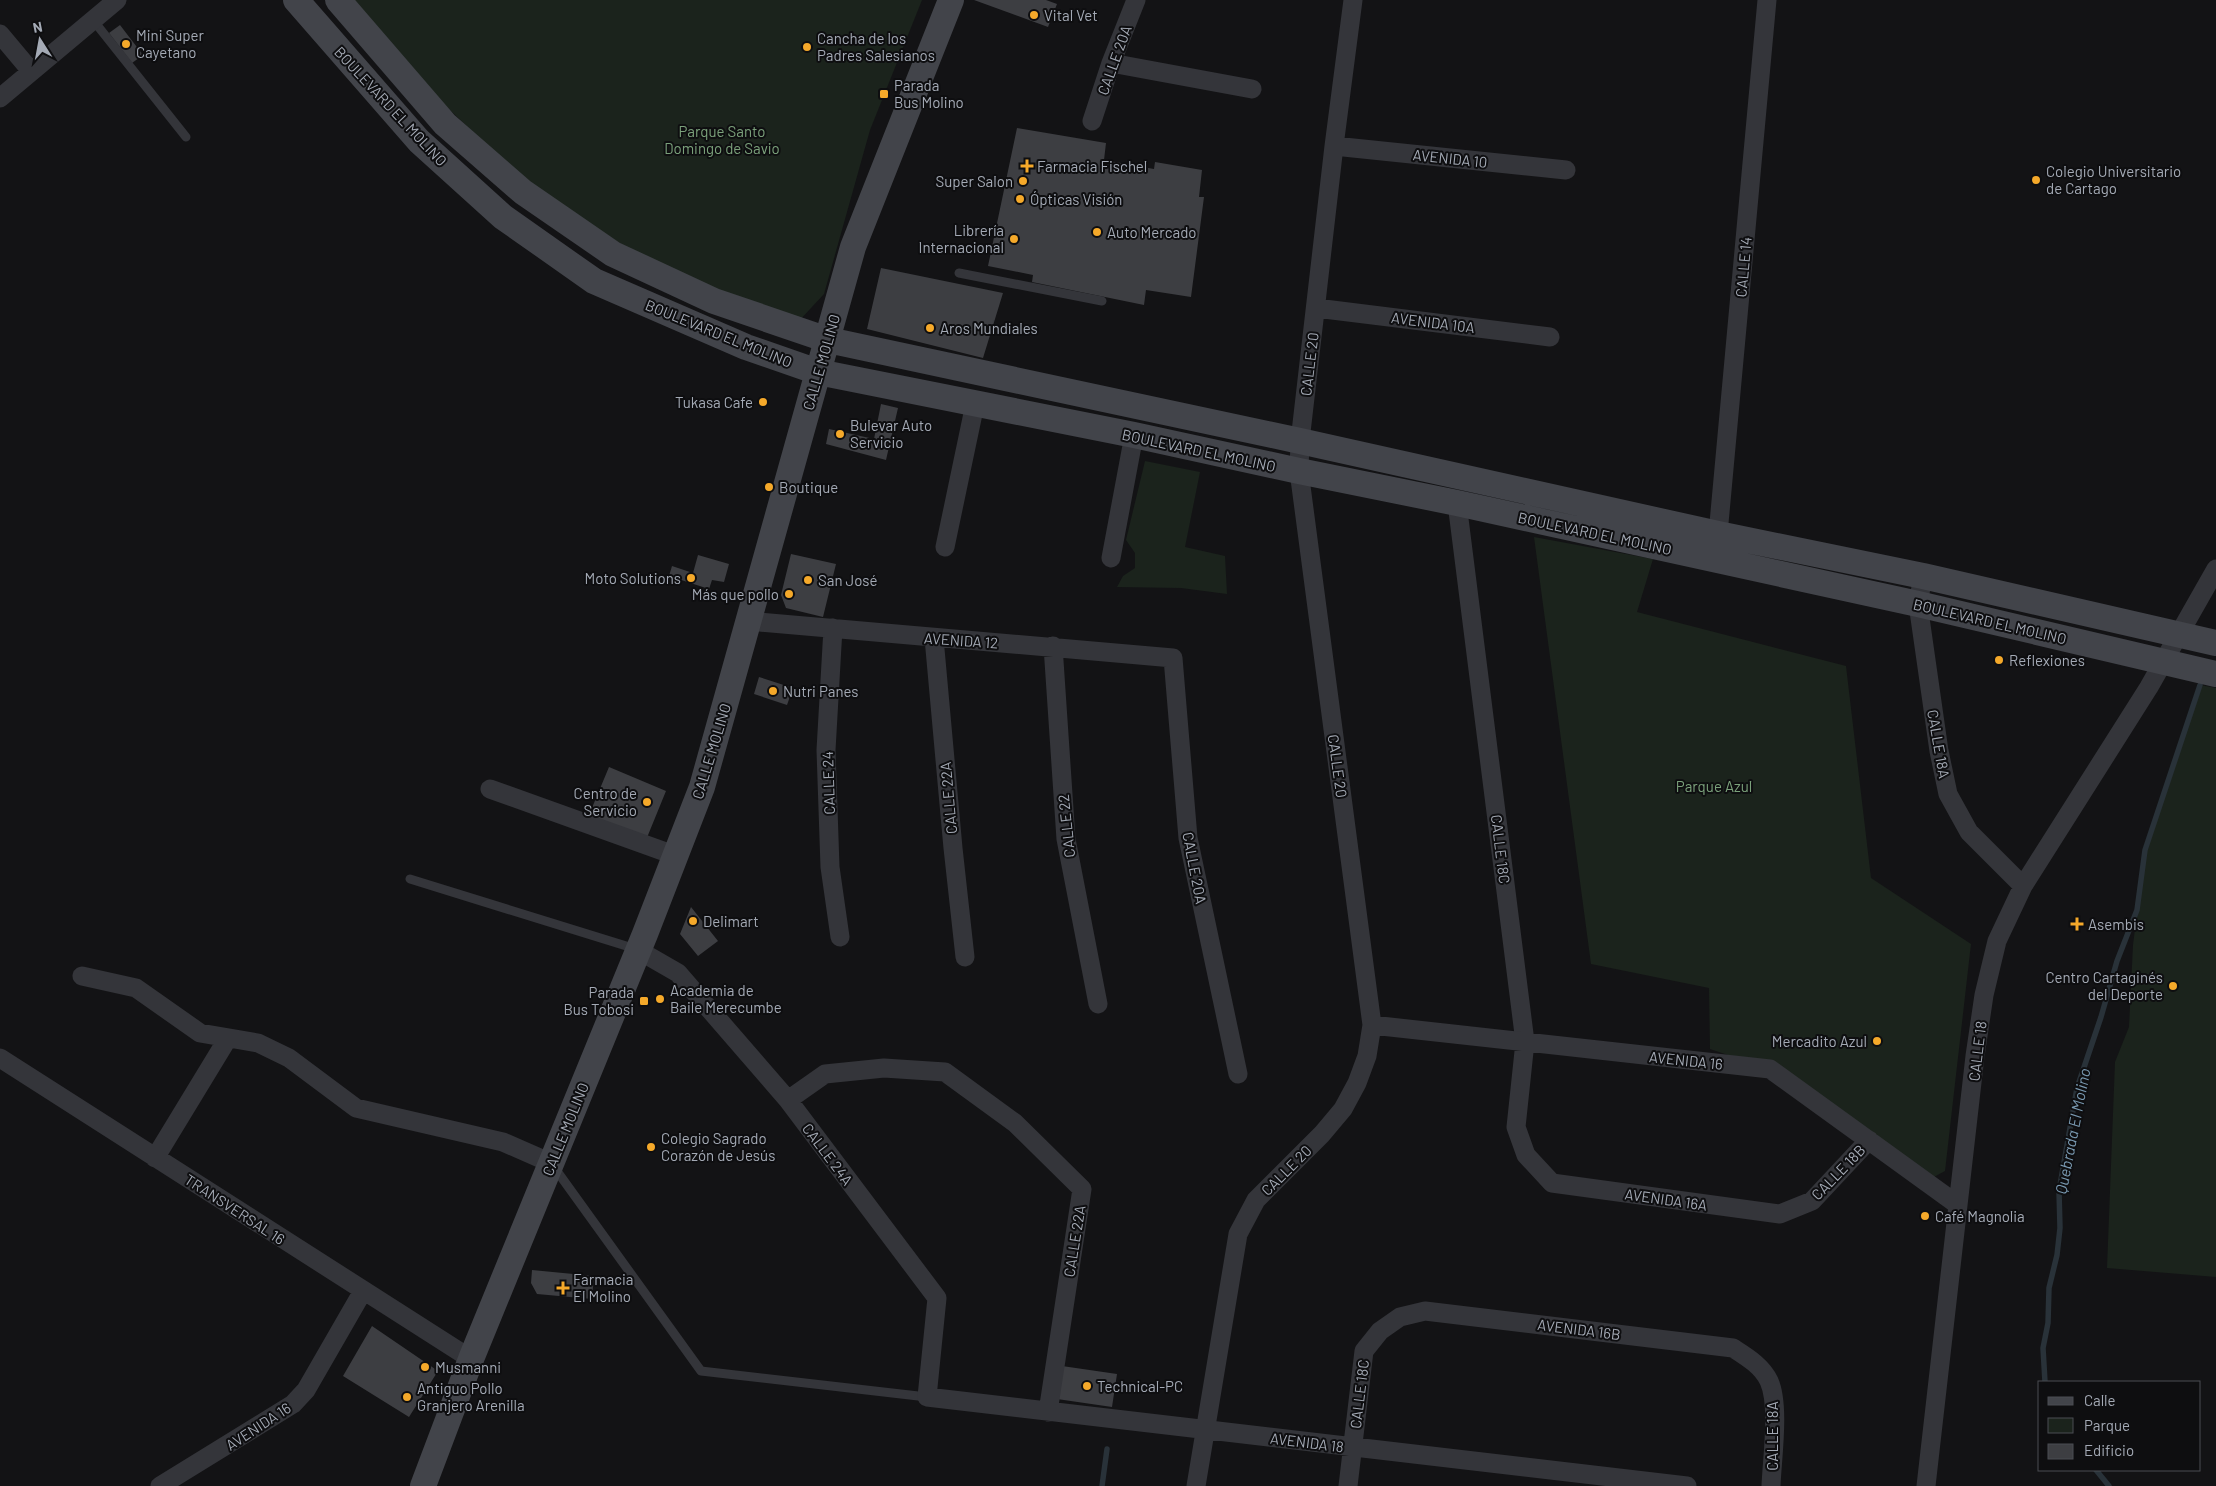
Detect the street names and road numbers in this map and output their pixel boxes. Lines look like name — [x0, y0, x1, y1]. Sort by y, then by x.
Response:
street label: CALLE 20A — [1093, 23, 1135, 97]
street label: BOULEVARD EL MOLINO — [331, 43, 451, 169]
street label: AVENIDA 10 — [1412, 145, 1488, 171]
street label: CALLE 14 — [1731, 236, 1755, 298]
street label: BOULEVARD EL MOLINO — [643, 295, 795, 371]
street label: AVENIDA 10A — [1390, 308, 1476, 336]
street label: CALLE MOLINO — [799, 312, 843, 412]
street label: CALLE 20 — [1296, 331, 1322, 397]
street label: BOULEVARD EL MOLINO — [1120, 425, 1278, 475]
street label: BOULEVARD EL MOLINO — [1516, 508, 1674, 558]
street label: BOULEVARD EL MOLINO — [1912, 595, 2068, 647]
street label: AVENIDA 12 — [923, 628, 999, 652]
street label: CALLE MOLINO — [688, 701, 734, 801]
street label: CALLE 18A — [1924, 708, 1954, 780]
street label: CALLE 20 — [1325, 733, 1351, 799]
street label: CALLE 24 — [818, 751, 838, 815]
street label: CALLE 22A — [936, 761, 960, 835]
street label: CALLE 22 — [1054, 794, 1078, 858]
street label: CALLE 18C — [1488, 813, 1514, 885]
street label: CALLE 20A — [1179, 830, 1211, 906]
street label: CALLE 18 — [1964, 1020, 1990, 1082]
street label: AVENIDA 16 — [1648, 1047, 1724, 1073]
street label: CALLE MOLINO — [538, 1080, 592, 1178]
street label: CALLE 24A — [799, 1120, 857, 1188]
street label: CALLE 20 — [1257, 1141, 1315, 1199]
street label: CALLE 18B — [1807, 1141, 1869, 1203]
street label: TRANSVERSAL 16 — [182, 1170, 288, 1248]
street label: AVENIDA 16A — [1624, 1184, 1708, 1214]
street label: CALLE 22A — [1059, 1204, 1089, 1278]
street label: AVENIDA 16B — [1536, 1315, 1622, 1343]
street label: CALLE 18C — [1346, 1358, 1372, 1430]
street label: AVENIDA 16 — [222, 1398, 294, 1454]
street label: CALLE 18A — [1763, 1401, 1781, 1471]
street label: AVENIDA 18 — [1269, 1429, 1345, 1455]

